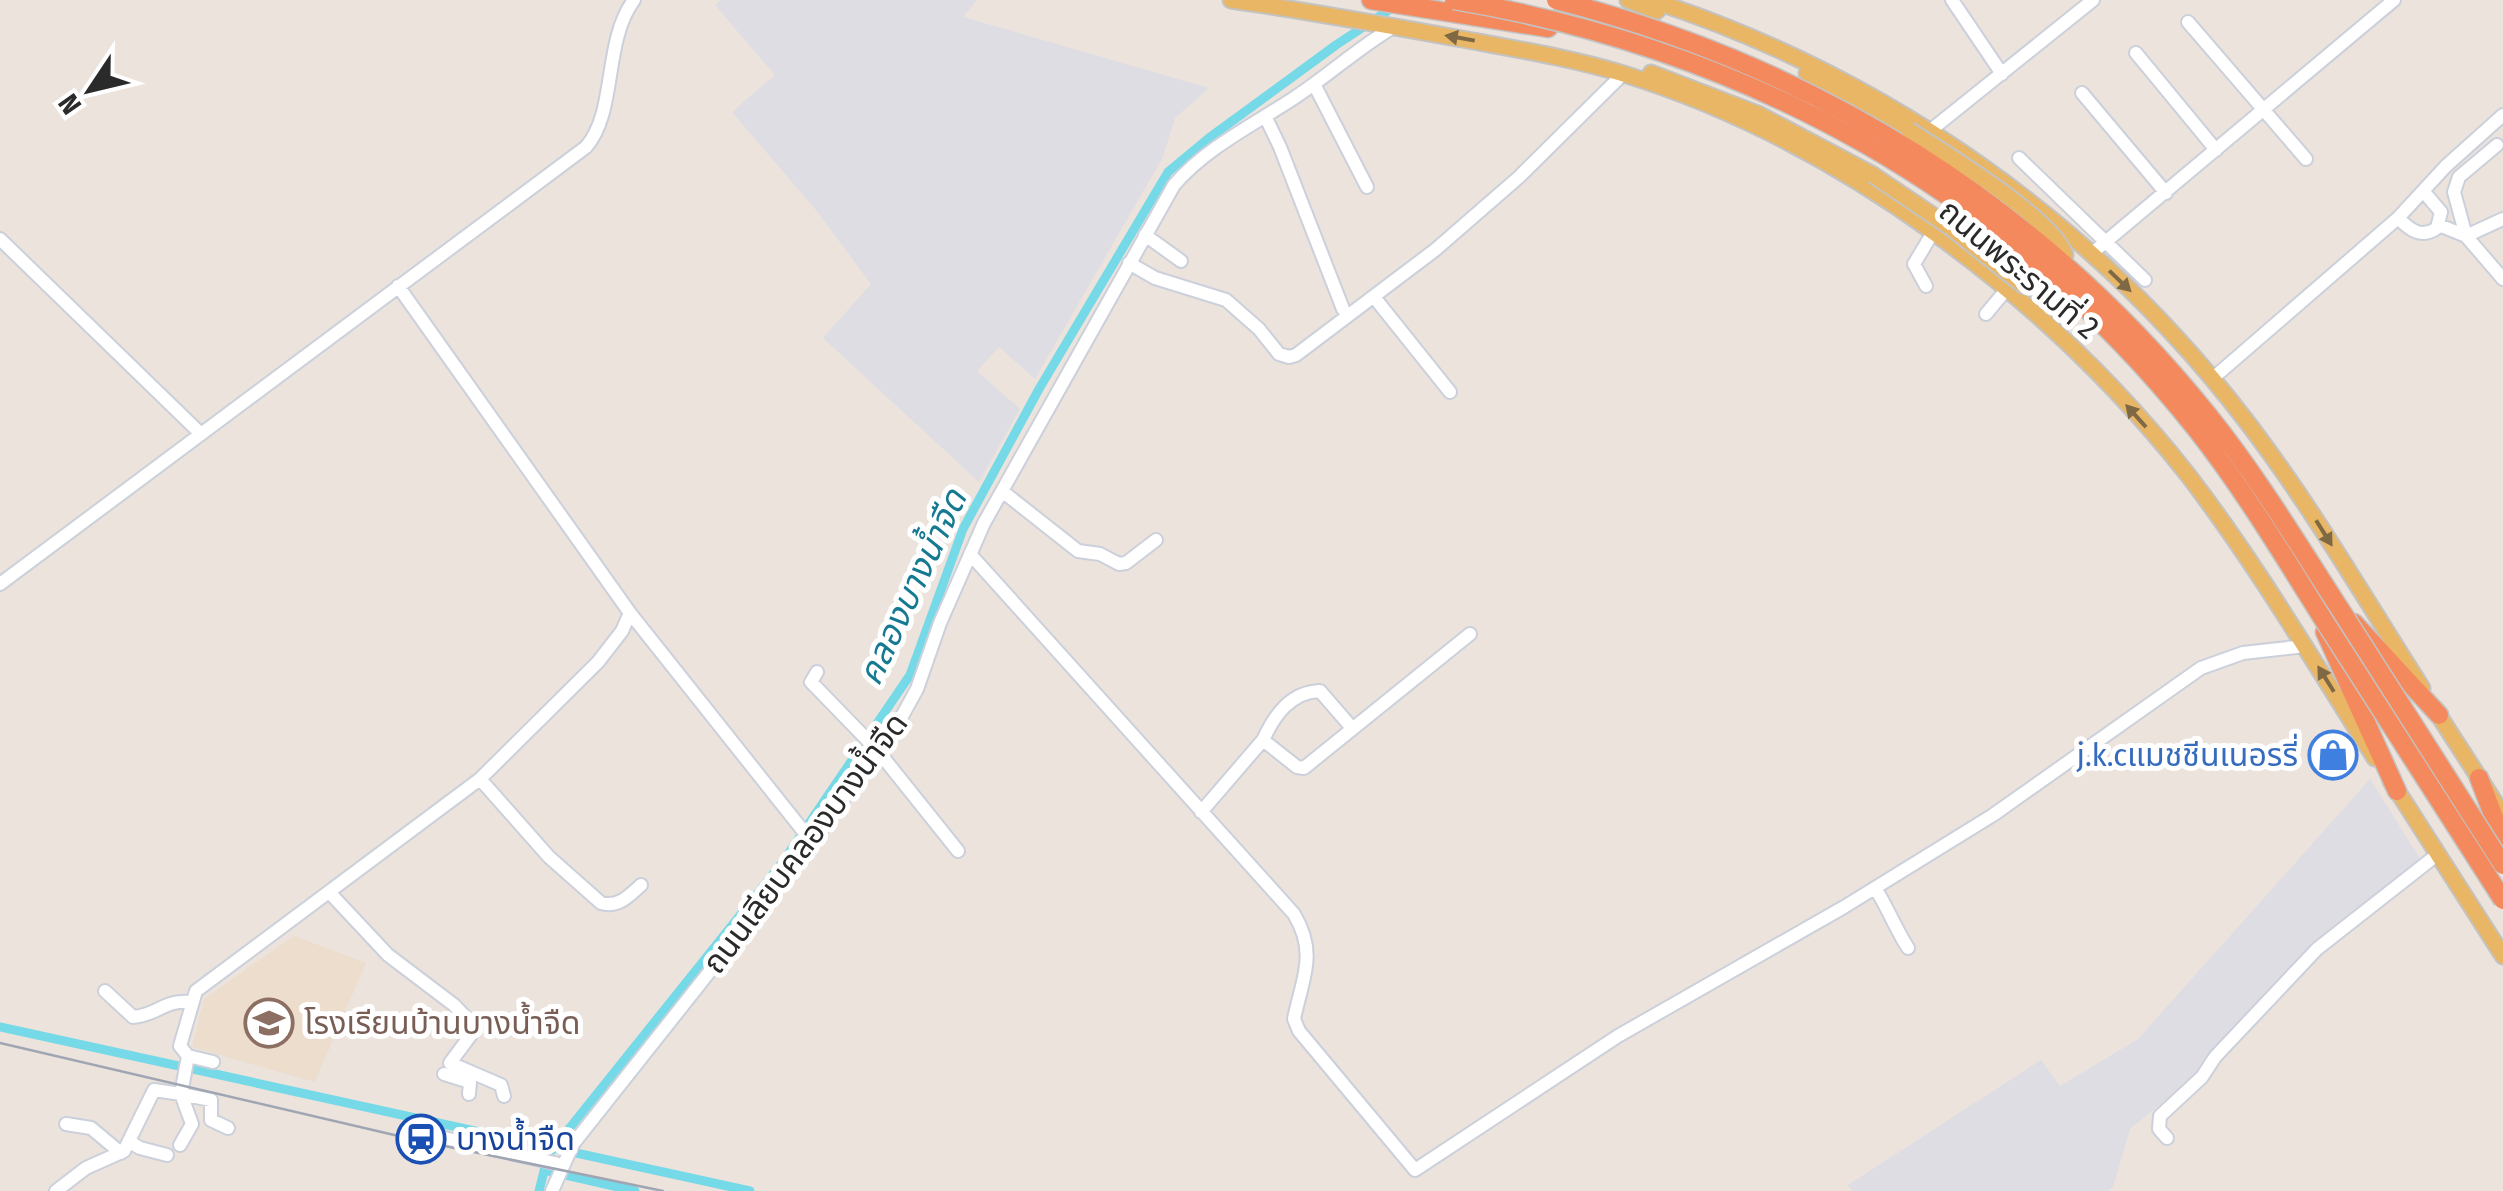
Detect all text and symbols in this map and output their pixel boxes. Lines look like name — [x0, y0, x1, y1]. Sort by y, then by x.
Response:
one-way arrow — [1444, 30, 1475, 45]
north arrow — [40, 40, 140, 140]
text: N — [52, 88, 88, 120]
street label: ถนนพระรามที่ 2 — [1932, 189, 2108, 347]
one-way arrow — [2108, 269, 2132, 292]
one-way arrow — [2126, 404, 2148, 429]
water label: คลองบางน้ำจืด — [846, 480, 976, 691]
one-way arrow — [2314, 520, 2332, 547]
one-way arrow — [2317, 666, 2336, 693]
street label: ถนนเลียบคลองบางน้ำจืด — [692, 703, 915, 981]
shop icon: j.k.cแมชชีนเนอรรี่ — [2307, 729, 2359, 781]
place label: j.k.cแมชชีนเนอรรี่ — [2076, 733, 2298, 774]
school or university icon: โรงเรียนบ้านบางนํ้าจืด — [243, 997, 295, 1049]
place label: โรงเรียนบ้านบางนํ้าจืด — [304, 1001, 580, 1042]
station icon: บางน้ำจืด — [395, 1113, 447, 1165]
place label: บางน้ำจืด — [456, 1117, 575, 1158]

